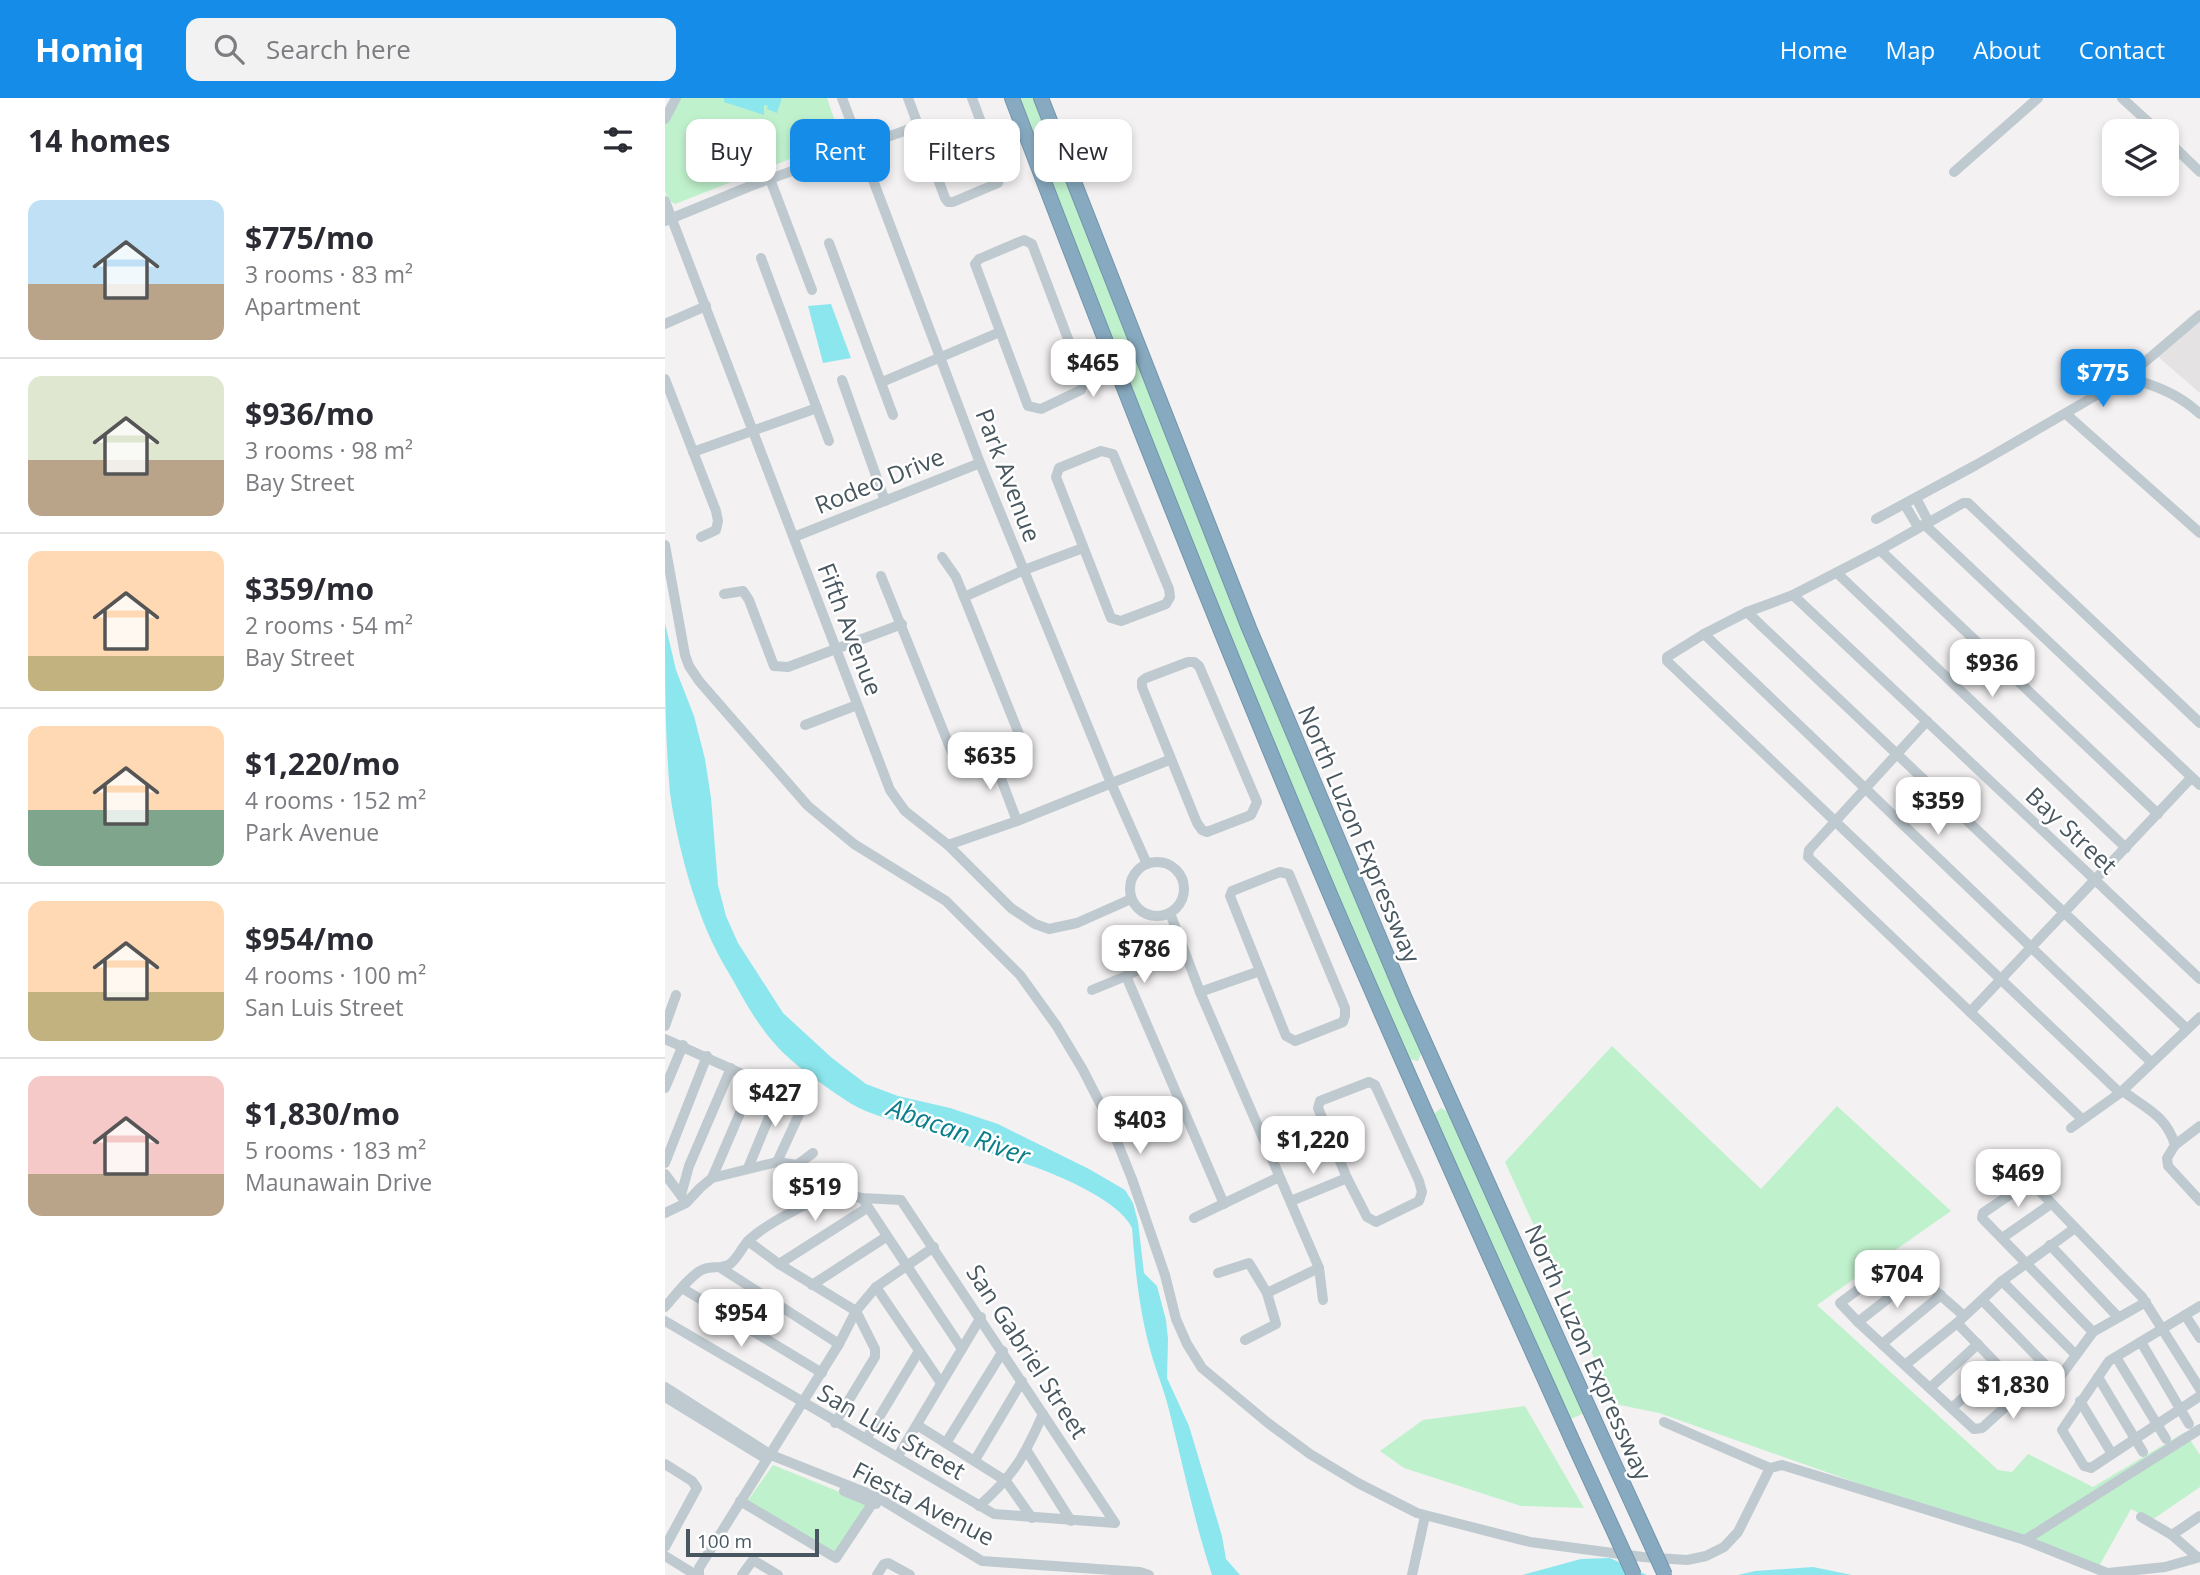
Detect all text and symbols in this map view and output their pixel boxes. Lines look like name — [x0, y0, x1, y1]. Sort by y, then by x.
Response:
search box — [186, 18, 676, 81]
text: Homiq — [35, 27, 144, 72]
icon: search — [210, 30, 248, 68]
text: Search here — [266, 31, 411, 67]
text: Home — [1780, 33, 1848, 66]
text: Map — [1886, 33, 1935, 66]
text: About — [1973, 33, 2041, 66]
text: Contact — [2079, 33, 2165, 66]
chip: Buy — [686, 119, 776, 182]
chip: Rent — [790, 119, 890, 182]
chip: Filters — [904, 119, 1020, 182]
chip: New — [1034, 119, 1132, 182]
map controls — [2102, 119, 2179, 196]
button: layers — [2102, 119, 2179, 196]
text: 14 homes — [28, 120, 171, 161]
icon: filters — [599, 121, 637, 159]
text: $775/mo — [245, 217, 374, 258]
icon: home — [84, 228, 168, 312]
text: 3 rooms · 83 m² — [245, 258, 413, 290]
text: Apartment — [245, 290, 361, 322]
pin: $465 — [1052, 340, 1134, 399]
text: $465 — [1067, 346, 1119, 378]
pin: $775 — [2062, 350, 2144, 409]
text: $775 — [2077, 356, 2129, 388]
text: $936/mo — [245, 393, 374, 434]
icon: home — [84, 404, 168, 488]
street label: Park Avenue — [969, 404, 1049, 546]
text: 3 rooms · 98 m² — [245, 434, 413, 466]
street label: Rodeo Drive — [809, 439, 949, 521]
text: Bay Street — [245, 466, 354, 498]
street label: Fifth Avenue — [811, 558, 891, 700]
text: $359/mo — [245, 568, 374, 609]
icon: home — [84, 579, 168, 663]
text: 2 rooms · 54 m² — [245, 609, 413, 641]
pin: $936 — [1951, 640, 2033, 699]
text: Bay Street — [245, 641, 354, 673]
text: $936 — [1966, 646, 2018, 678]
street label: North Luzon Expressway — [1291, 700, 1430, 969]
pin: $635 — [949, 732, 1031, 792]
text: $635 — [964, 739, 1016, 771]
text: $1,220/mo — [245, 743, 400, 784]
icon: home — [84, 754, 168, 838]
pin: $359 — [1897, 778, 1979, 837]
street label: Bay Street — [2019, 779, 2125, 881]
text: 4 rooms · 152 m² — [245, 784, 426, 816]
text: $359 — [1912, 784, 1964, 816]
text: Park Avenue — [245, 816, 379, 848]
text: $954/mo — [245, 918, 374, 959]
pin: $786 — [1103, 926, 1185, 985]
icon: home — [84, 929, 168, 1013]
text: $786 — [1118, 932, 1170, 964]
text: 4 rooms · 100 m² — [245, 959, 426, 991]
text: San Luis Street — [245, 991, 404, 1023]
pin: $427 — [734, 1070, 816, 1129]
text: $427 — [749, 1076, 801, 1108]
water label: Abacan River — [881, 1088, 1037, 1174]
text: $1,830/mo — [245, 1093, 400, 1134]
pin: $403 — [1099, 1096, 1181, 1156]
text: $403 — [1114, 1103, 1166, 1135]
icon: home — [84, 1104, 168, 1188]
pin: $1,220 — [1256, 1116, 1370, 1176]
text: $1,220 — [1277, 1123, 1349, 1155]
text: 5 rooms · 183 m² — [245, 1134, 426, 1166]
pin: $469 — [1977, 1150, 2059, 1209]
text: $469 — [1992, 1156, 2044, 1188]
pin: $519 — [774, 1164, 856, 1223]
text: Maunawain Drive — [245, 1166, 432, 1198]
text: $519 — [789, 1170, 841, 1202]
street label: North Luzon Expressway — [1518, 1219, 1661, 1486]
pin: $704 — [1856, 1250, 1938, 1310]
street label: San Gabriel Street — [959, 1257, 1097, 1445]
text: $704 — [1871, 1257, 1923, 1289]
pin: $954 — [700, 1290, 782, 1349]
text: $954 — [715, 1296, 767, 1328]
pin: $1,830 — [1956, 1362, 2070, 1421]
text: $1,830 — [1977, 1368, 2049, 1400]
street label: San Luis Street — [812, 1375, 972, 1487]
street label: Fiesta Avenue — [847, 1453, 1001, 1553]
scale bar — [686, 1526, 819, 1558]
text: 100 m — [697, 1528, 752, 1554]

